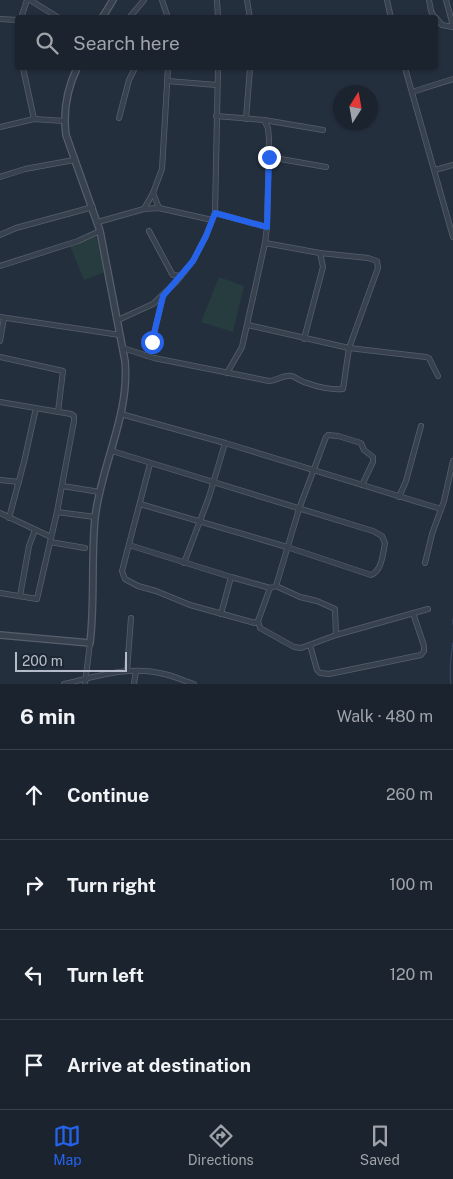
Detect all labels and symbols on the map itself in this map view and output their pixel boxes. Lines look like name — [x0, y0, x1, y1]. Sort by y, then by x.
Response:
north arrow — [333, 85, 378, 130]
route end — [258, 146, 281, 169]
route start — [141, 331, 164, 354]
scale bar — [15, 649, 128, 672]

